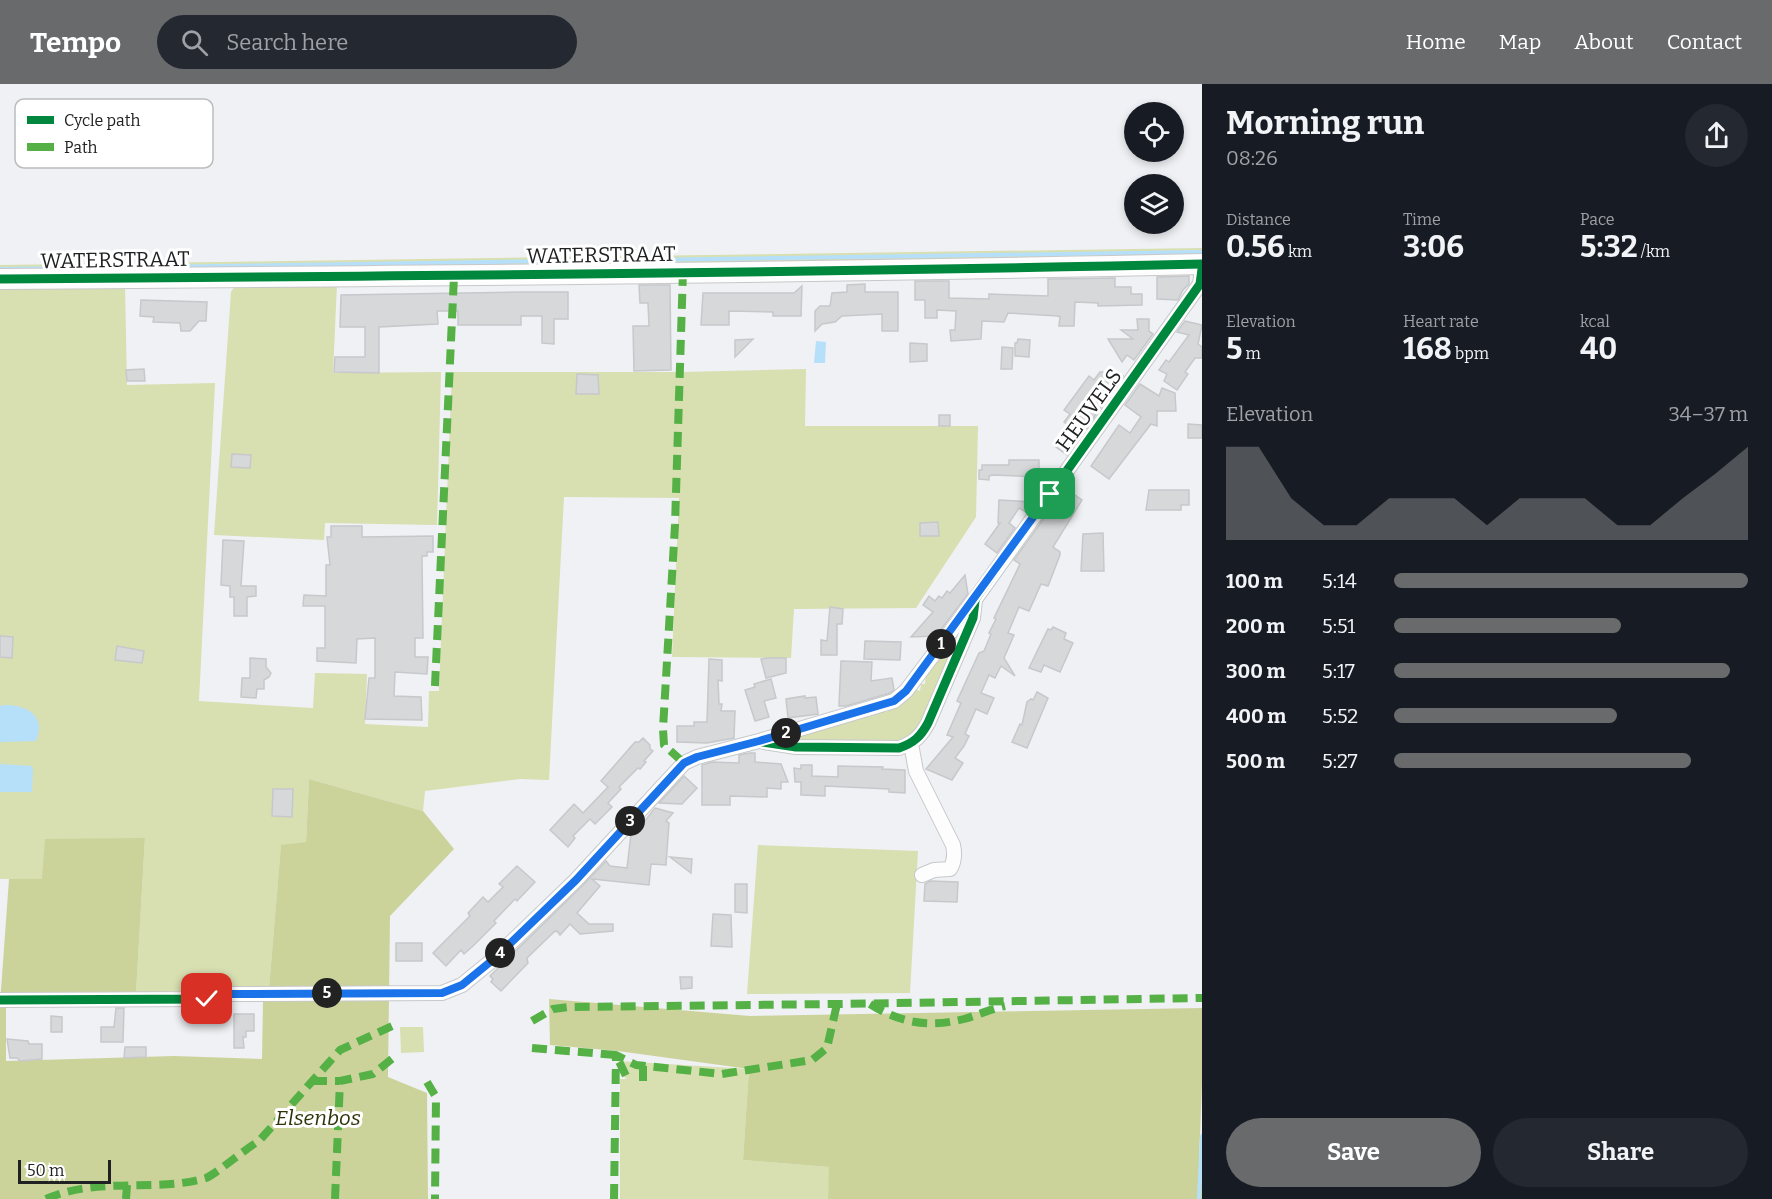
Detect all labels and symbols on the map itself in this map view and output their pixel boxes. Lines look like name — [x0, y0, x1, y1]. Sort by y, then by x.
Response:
legend — [15, 99, 213, 168]
text: Cycle path — [64, 111, 140, 130]
text: Path — [64, 138, 98, 157]
street label: WATERSTRAAT — [526, 241, 676, 269]
street label: WATERSTRAAT — [40, 246, 190, 274]
street label: HEUVELS — [1050, 364, 1128, 456]
pin — [1024, 468, 1075, 519]
pin: 1 — [926, 629, 956, 659]
pin: 2 — [771, 718, 801, 748]
pin: 3 — [615, 806, 645, 836]
pin: 4 — [485, 938, 515, 968]
pin — [181, 973, 232, 1024]
pin: 5 — [312, 978, 342, 1008]
park label: Elsenbos — [275, 1105, 361, 1131]
scale bar — [18, 1157, 111, 1184]

